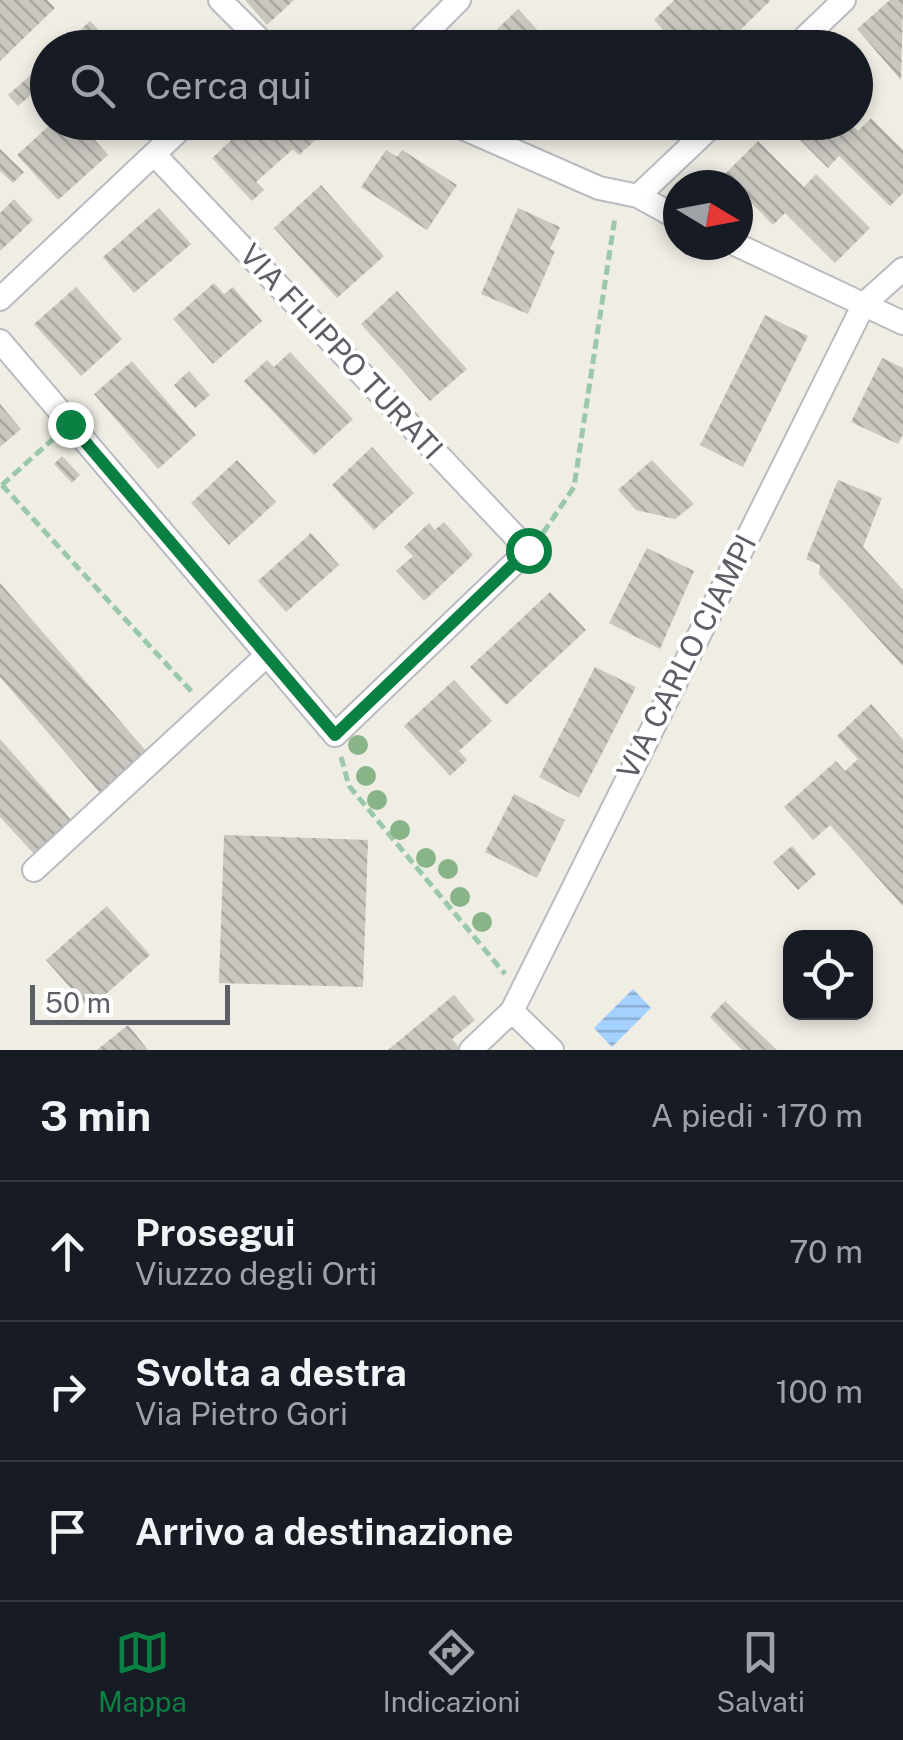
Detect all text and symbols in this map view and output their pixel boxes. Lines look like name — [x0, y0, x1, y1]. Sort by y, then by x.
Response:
search box — [30, 30, 873, 140]
icon: search — [65, 58, 120, 113]
text: Cerca qui — [145, 63, 312, 108]
north arrow — [663, 170, 753, 260]
street label: VIA FILIPPO TURATI — [233, 236, 451, 466]
route end — [48, 402, 94, 448]
route start — [506, 528, 552, 574]
street label: VIA CARLO CIAMPI — [609, 528, 763, 785]
map controls — [783, 930, 873, 1020]
button: locate — [783, 930, 873, 1020]
scale bar — [30, 980, 230, 1024]
text: 50 m — [45, 986, 111, 1019]
text: 3 min — [40, 1091, 151, 1140]
text: A piedi · 170 m — [651, 1097, 863, 1134]
text: Prosegui — [135, 1210, 295, 1255]
icon: ahead — [40, 1224, 95, 1279]
text: 70 m — [789, 1233, 863, 1270]
text: Viuzzo degli Orti — [135, 1255, 377, 1292]
text: Svolta a destra — [135, 1350, 407, 1395]
icon: right — [40, 1364, 95, 1419]
text: 100 m — [776, 1373, 863, 1410]
text: Via Pietro Gori — [135, 1395, 348, 1432]
icon: arrive — [40, 1504, 95, 1559]
text: Arrivo a destinazione — [135, 1509, 514, 1554]
tab: Mappa — [98, 1625, 187, 1718]
tab: Indicazioni — [383, 1625, 520, 1718]
tab: Salvati — [716, 1625, 805, 1718]

